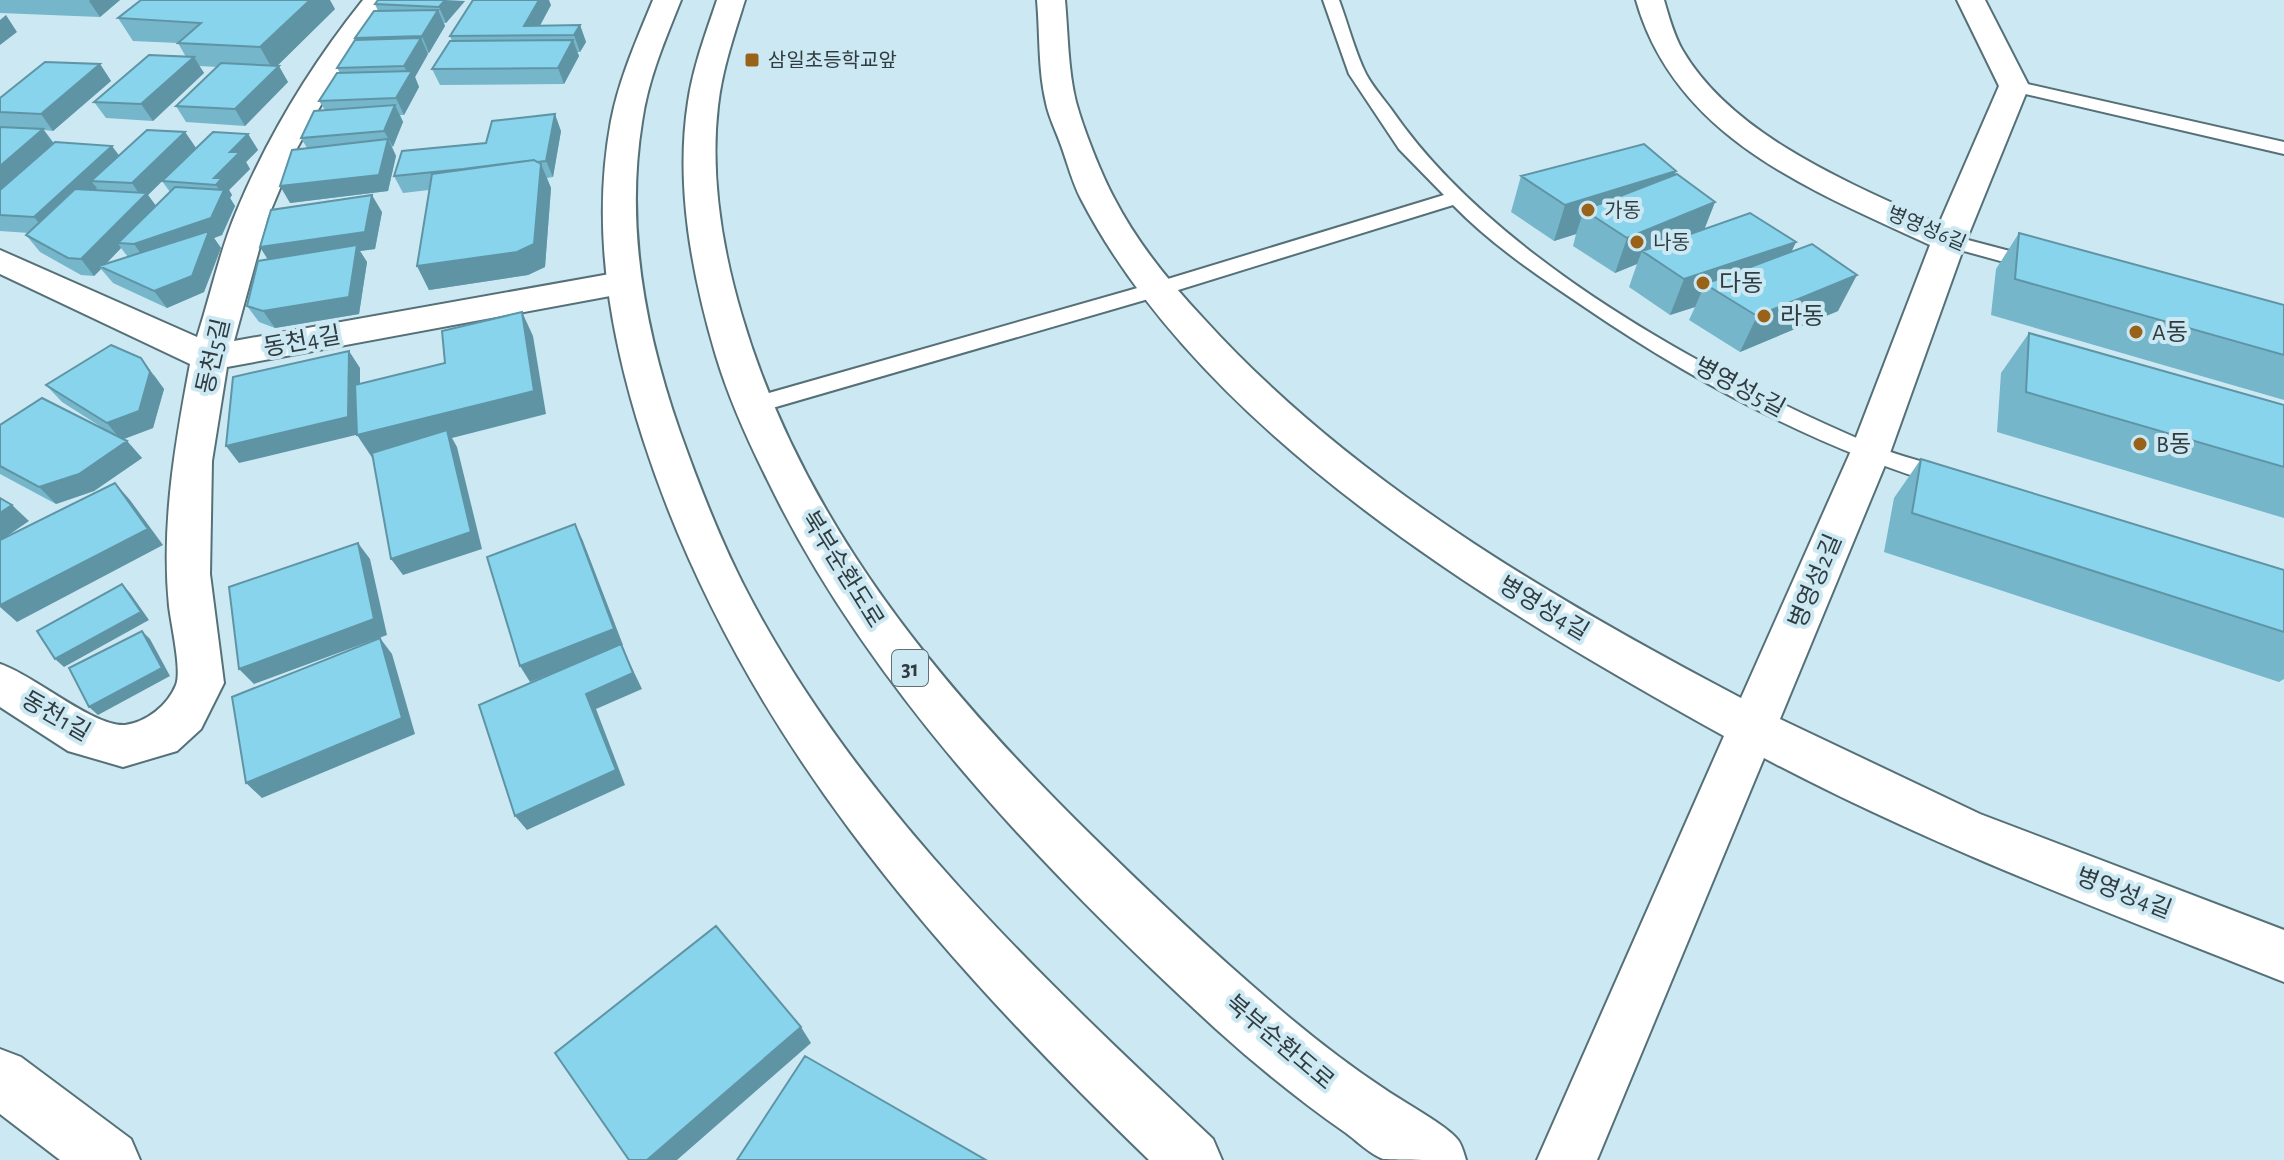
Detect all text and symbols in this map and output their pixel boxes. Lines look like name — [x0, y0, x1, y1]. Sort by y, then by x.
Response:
place label: 삼일초등학교앞 — [768, 50, 897, 71]
marker: 삼일초등학교앞 — [743, 51, 761, 69]
place label: 가동 — [1604, 200, 1641, 221]
marker: 가동 — [1579, 201, 1597, 219]
street label: 병영성6길 — [1885, 203, 1969, 254]
place label: 나동 — [1653, 232, 1690, 253]
marker: 나동 — [1628, 233, 1646, 251]
place label: 다동 — [1719, 271, 1763, 296]
marker: 다동 — [1694, 274, 1712, 292]
place label: 라동 — [1780, 304, 1824, 329]
marker: 라동 — [1755, 307, 1773, 325]
street label: 동천5길 — [193, 316, 234, 396]
place label: A동 — [2152, 321, 2188, 345]
street label: 동천4길 — [262, 322, 343, 361]
marker: A동 — [2127, 323, 2145, 341]
street label: 병영성5길 — [1690, 353, 1789, 422]
place label: B동 — [2156, 433, 2191, 457]
marker: B동 — [2131, 435, 2149, 453]
street label: 북부순환도로 — [797, 506, 888, 632]
street label: 병영성2길 — [1785, 531, 1846, 632]
street label: 병영성4길 — [1494, 572, 1593, 645]
road number: 31 — [892, 650, 928, 686]
street label: 동천1길 — [17, 687, 94, 746]
street label: 병영성4길 — [2073, 864, 2175, 923]
street label: 북부순환도로 — [1221, 990, 1338, 1095]

